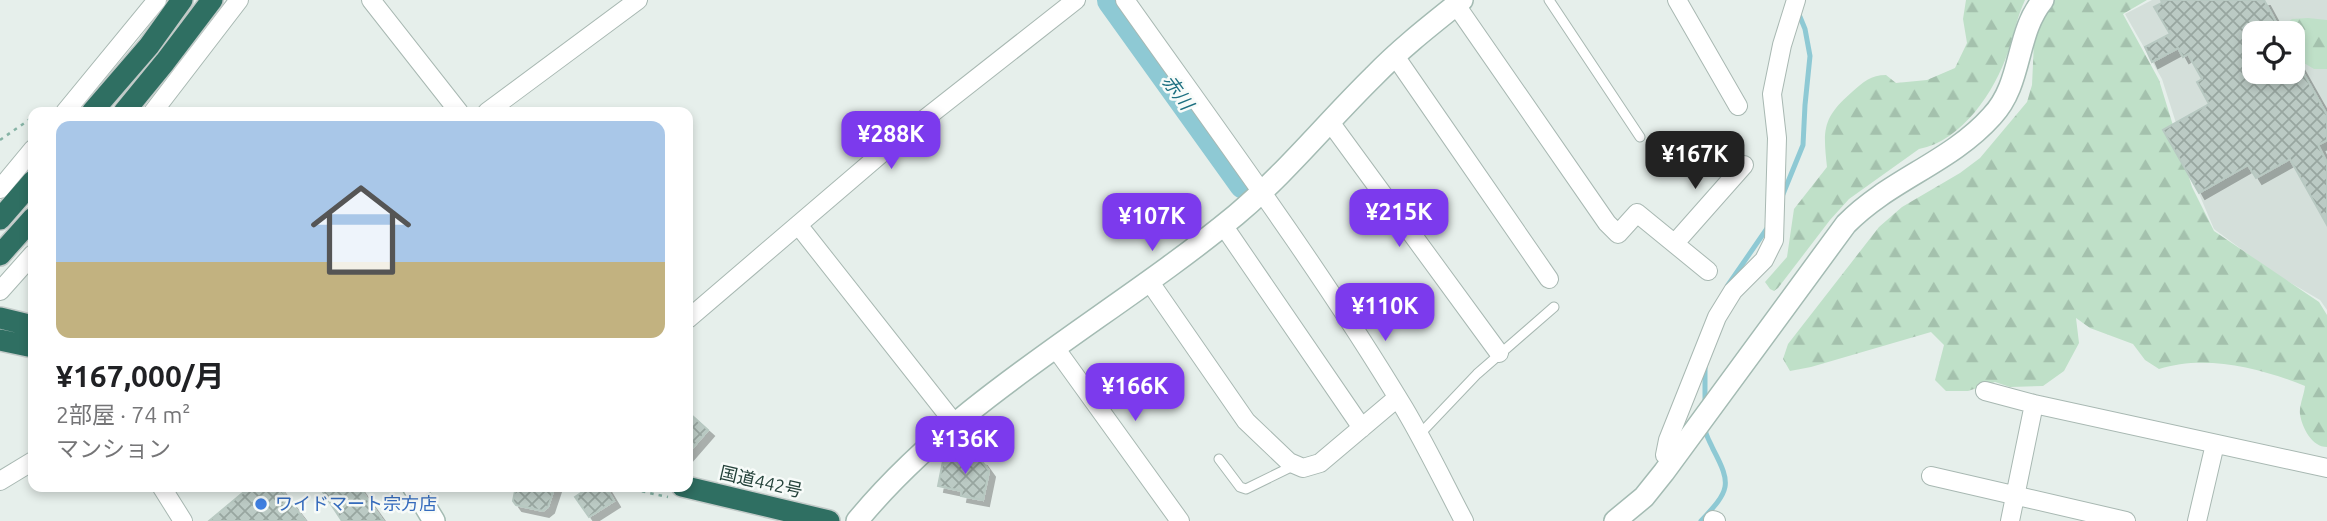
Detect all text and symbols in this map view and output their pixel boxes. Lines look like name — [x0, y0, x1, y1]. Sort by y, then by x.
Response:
map controls — [2242, 21, 2305, 84]
button: locate — [2242, 21, 2305, 84]
water label: 赤川 — [1158, 70, 1199, 115]
pin: ¥288K — [842, 111, 940, 171]
text: ¥288K — [857, 121, 925, 146]
pin: ¥167K — [1646, 132, 1744, 191]
text: ¥167K — [1661, 141, 1729, 166]
icon: home — [298, 167, 424, 293]
pin: ¥215K — [1350, 190, 1448, 249]
pin: ¥107K — [1103, 194, 1201, 253]
text: ¥215K — [1365, 199, 1433, 224]
text: ¥107K — [1118, 203, 1186, 228]
pin: ¥110K — [1336, 284, 1434, 343]
text: ¥110K — [1351, 293, 1419, 318]
text: ¥167,000/月 — [56, 359, 224, 393]
pin: ¥166K — [1086, 364, 1184, 423]
text: ¥166K — [1101, 373, 1169, 398]
text: 2部屋 · 74 m² — [56, 402, 190, 427]
pin: ¥136K — [916, 416, 1014, 476]
text: ¥136K — [931, 426, 999, 451]
text: マンション — [56, 436, 171, 461]
street label: 国道442号 — [718, 462, 805, 500]
place label: ワイドマート宗方店 — [275, 493, 437, 513]
marker: ワイドマート宗方店 — [253, 496, 269, 512]

